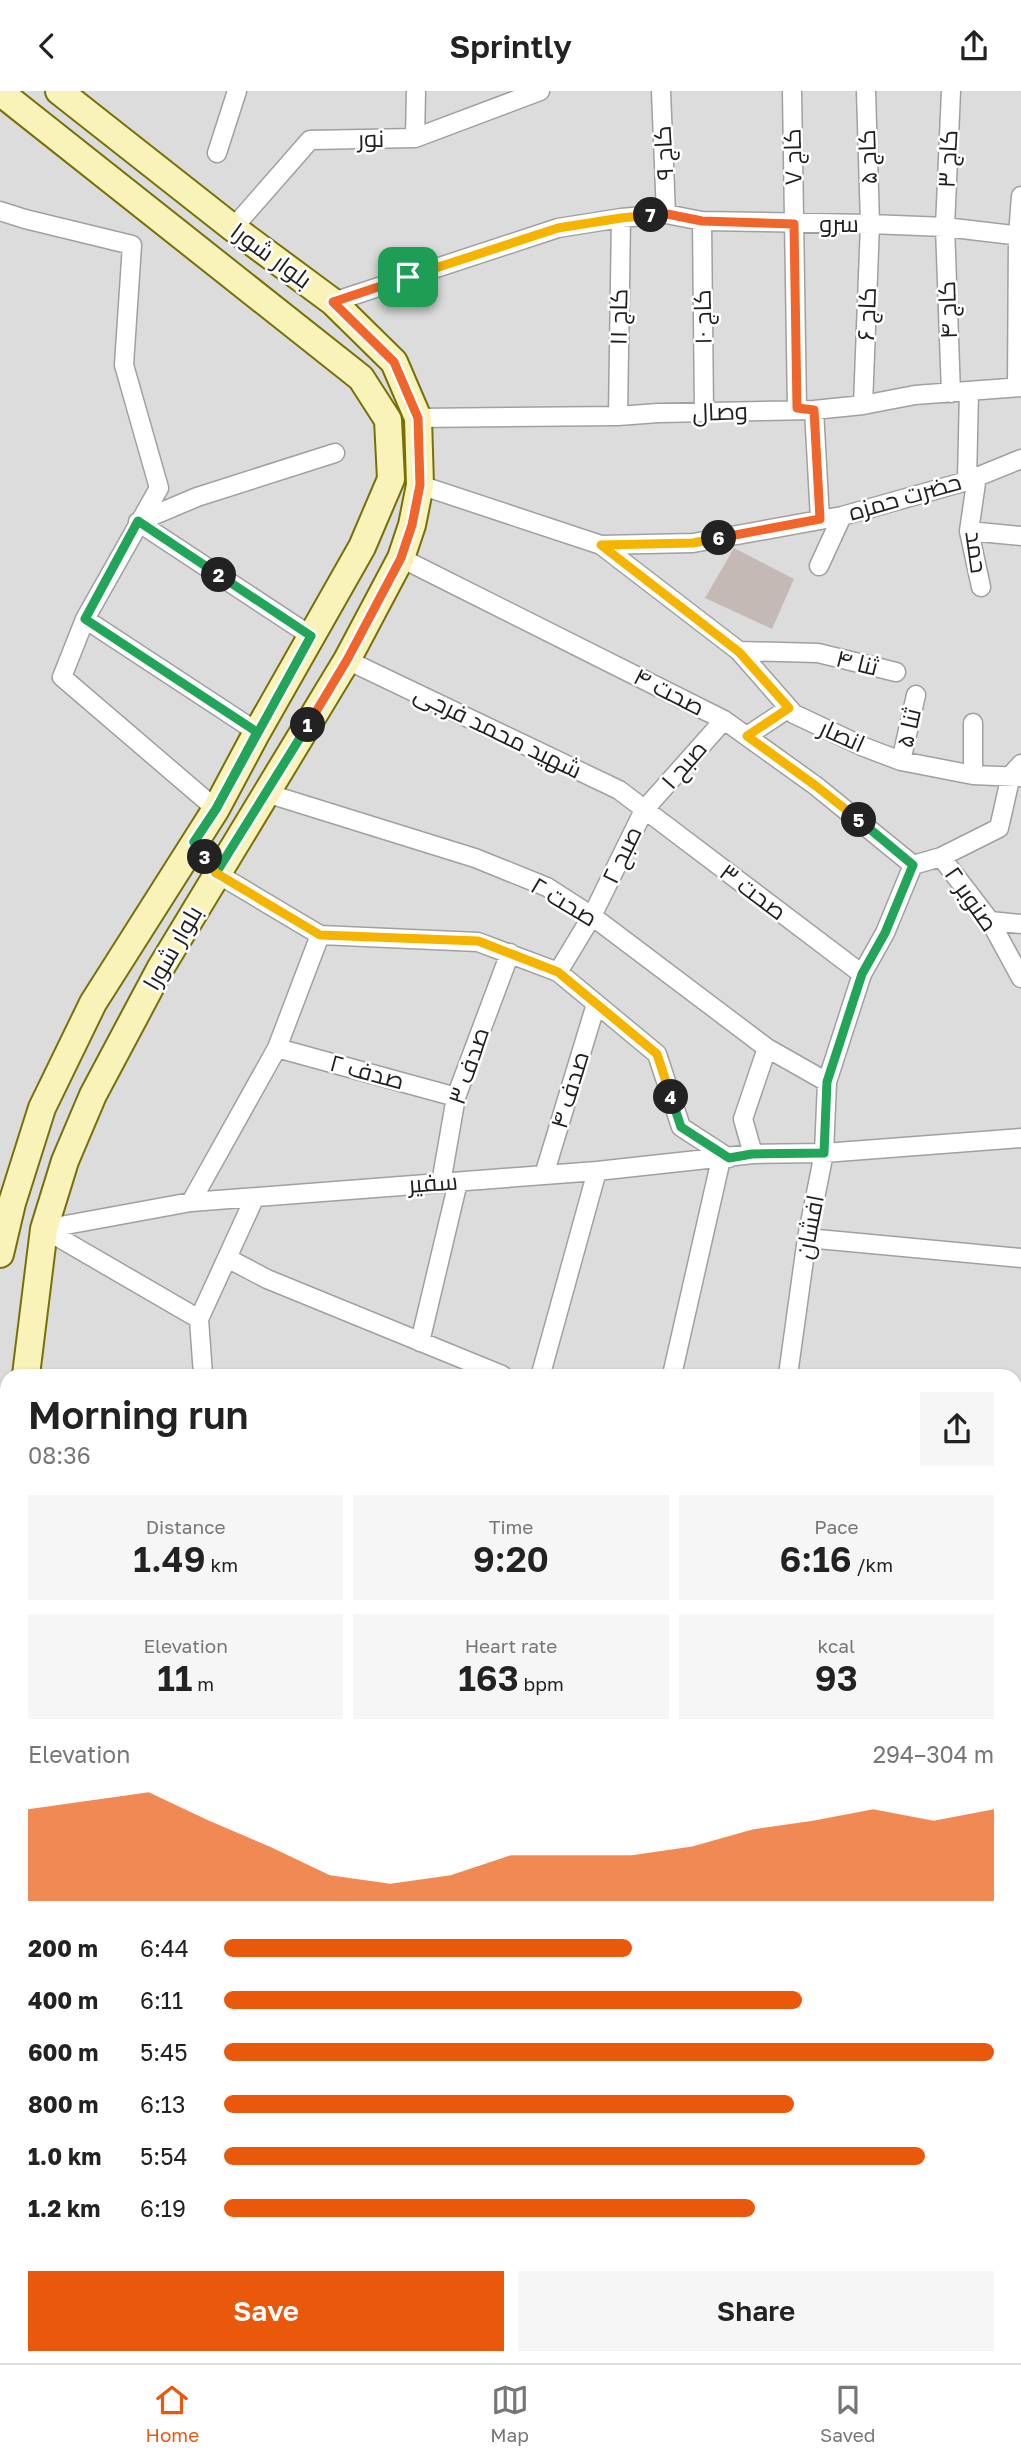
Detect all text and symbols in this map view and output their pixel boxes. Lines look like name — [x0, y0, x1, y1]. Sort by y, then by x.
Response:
icon: back — [28, 27, 66, 65]
text: Sprintly — [449, 27, 572, 65]
icon: share — [955, 27, 993, 65]
street label: نور — [355, 123, 385, 152]
street label: کاج ۹ — [647, 125, 681, 181]
street label: کاج ۷ — [777, 128, 809, 186]
street label: کاج ۵ — [851, 129, 885, 185]
street label: کاج ۳ — [930, 129, 966, 189]
pin: 7 — [634, 197, 668, 233]
text: 7 — [645, 203, 656, 226]
street label: سرو — [819, 208, 859, 237]
street label: بلوار شورا — [226, 216, 318, 294]
pin — [378, 247, 438, 307]
icon: arrive — [389, 258, 427, 296]
street label: کاج ۴ — [931, 280, 965, 340]
street label: کاج ۶ — [850, 287, 884, 341]
street label: کاج ۱۱ — [603, 288, 635, 346]
street label: کاج ۱۰ — [687, 289, 719, 345]
street label: وصال — [692, 395, 748, 427]
street label: حضرت حمزه — [845, 466, 964, 525]
pin: 6 — [702, 521, 736, 555]
text: 6 — [712, 526, 725, 549]
street label: حمد — [960, 529, 995, 575]
pin: 2 — [202, 557, 236, 593]
text: 2 — [213, 563, 224, 586]
street label: ثنا ۴ — [833, 642, 882, 681]
street label: صحت ۴ — [629, 661, 710, 721]
street label: شهید محمد فرجی — [410, 678, 587, 785]
street label: ثنا ۵ — [889, 705, 926, 750]
pin: 1 — [290, 707, 326, 743]
street label: انصار — [814, 711, 870, 757]
text: 1 — [303, 713, 312, 736]
street label: صبح ۱ — [654, 734, 714, 796]
pin: 5 — [842, 803, 876, 837]
text: 5 — [853, 808, 864, 831]
street label: صبح ۲ — [594, 821, 650, 889]
pin: 3 — [188, 839, 222, 875]
text: 3 — [199, 845, 210, 868]
street label: صحت ۳ — [715, 856, 793, 925]
street label: صنوبر ۲ — [939, 860, 1005, 936]
street label: صحت ۲ — [526, 870, 603, 932]
street label: بلوار شورا — [136, 900, 207, 995]
street label: صدف ۳ — [441, 1023, 494, 1108]
street label: صدف ۲ — [327, 1047, 408, 1094]
street label: صدف ۴ — [543, 1047, 594, 1132]
pin: 4 — [654, 1079, 688, 1115]
text: 4 — [665, 1085, 676, 1108]
street label: سفیر — [405, 1165, 459, 1198]
street label: افشان — [788, 1192, 830, 1261]
text: Morning run — [28, 1392, 249, 1437]
button: share — [920, 1392, 994, 1466]
text: 08:36 — [28, 1441, 91, 1469]
text: Distance — [146, 1515, 226, 1538]
text: Time — [489, 1515, 533, 1538]
text: Pace — [814, 1515, 859, 1538]
text: 1.49 — [133, 1538, 206, 1580]
text: 9:20 — [473, 1538, 549, 1580]
text: 6:16 — [780, 1538, 852, 1580]
text: km — [206, 1553, 238, 1576]
text: /km — [852, 1553, 893, 1576]
text: Elevation — [143, 1634, 228, 1657]
text: Heart rate — [465, 1634, 557, 1657]
text: kcal — [818, 1634, 855, 1657]
text: 11 — [157, 1657, 193, 1699]
text: 163 — [458, 1657, 519, 1699]
text: 93 — [815, 1657, 858, 1699]
text: m — [193, 1672, 214, 1695]
text: bpm — [519, 1672, 564, 1695]
text: Elevation — [28, 1740, 130, 1768]
text: 294–304 m — [873, 1740, 994, 1768]
text: 200 m — [28, 1934, 98, 1962]
text: 6:44 — [140, 1934, 189, 1962]
text: 400 m — [28, 1986, 98, 2014]
text: 6:11 — [140, 1986, 183, 2014]
text: 600 m — [28, 2038, 98, 2066]
text: 5:45 — [140, 2038, 188, 2066]
text: 800 m — [28, 2090, 99, 2118]
text: 6:13 — [140, 2090, 185, 2118]
text: 1.0 km — [28, 2142, 101, 2170]
text: 5:54 — [140, 2142, 188, 2170]
text: 1.2 km — [28, 2194, 100, 2222]
text: 6:19 — [140, 2194, 186, 2222]
button: Save — [28, 2271, 504, 2351]
button: Share — [518, 2271, 994, 2351]
tab: Home — [146, 2381, 199, 2446]
tab: Map — [490, 2381, 529, 2446]
tab: Saved — [820, 2381, 875, 2446]

